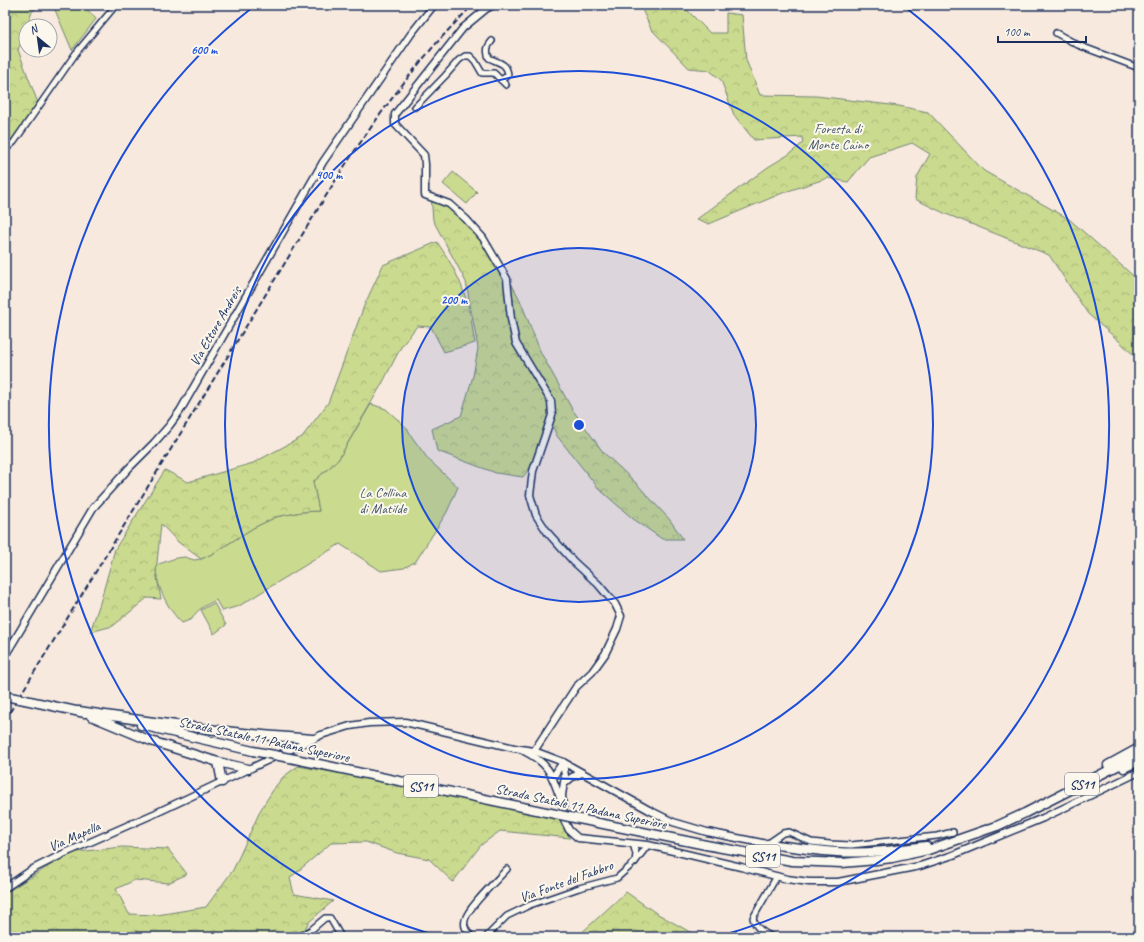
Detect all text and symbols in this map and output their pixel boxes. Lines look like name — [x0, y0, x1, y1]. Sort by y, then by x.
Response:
north arrow — [18, 18, 58, 58]
scale bar — [998, 18, 1086, 44]
text: N — [27, 20, 41, 37]
text: 100 m — [1004, 24, 1031, 40]
text: 600 m — [191, 42, 218, 58]
park label: Foresta di Monte Caino — [808, 120, 870, 153]
text: 400 m — [316, 167, 343, 183]
street label: Via Ettore Andreis — [186, 283, 246, 369]
text: 200 m — [441, 292, 468, 308]
centre of rings — [572, 418, 586, 432]
park label: La Collina di Matilde — [360, 484, 408, 517]
street label: Strada Statale 11 Padana Superiore — [177, 713, 352, 766]
road number: SS11 — [1065, 773, 1099, 795]
road number: SS11 — [404, 775, 438, 797]
street label: Strada Statale 11 Padana Superiore — [494, 780, 669, 833]
street label: Via Mapella — [46, 817, 104, 855]
road number: SS11 — [746, 845, 780, 867]
street label: Via Fonte del Fabbro — [517, 856, 616, 906]

